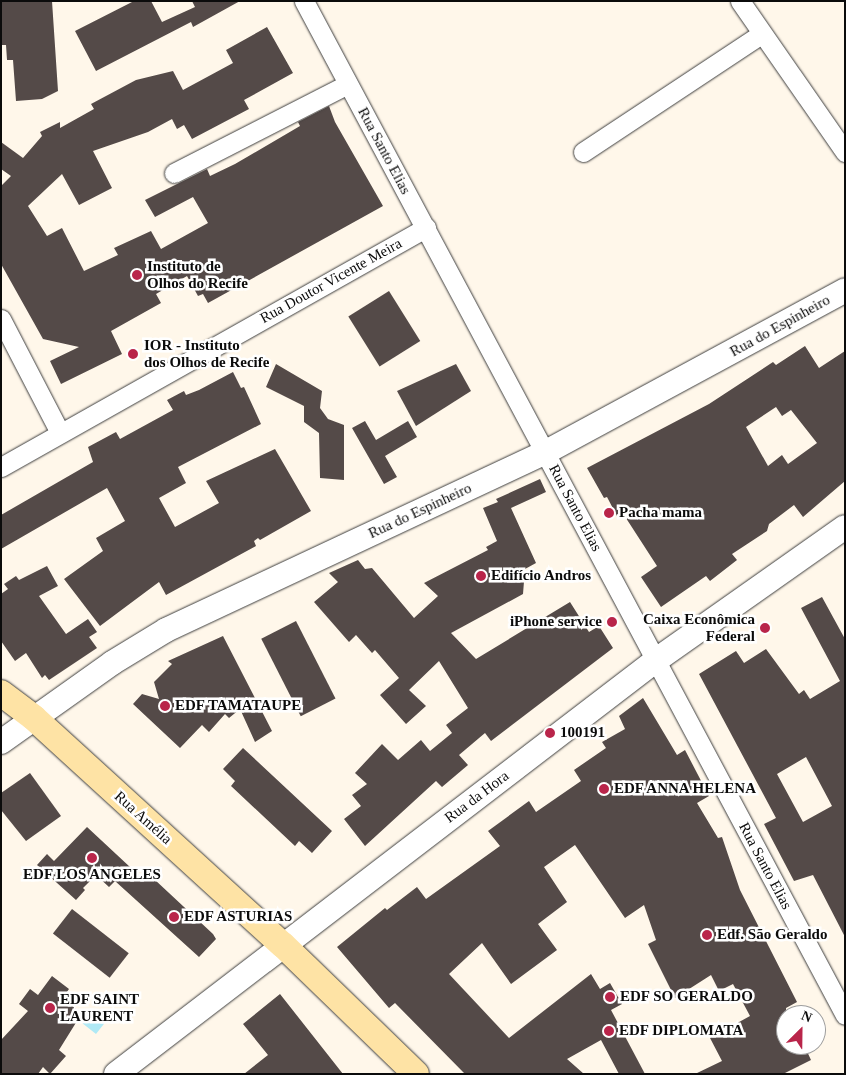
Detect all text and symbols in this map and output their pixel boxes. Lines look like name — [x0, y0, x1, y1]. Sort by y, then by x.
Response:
street label: Rua Santo Elias — [354, 104, 414, 198]
street label: Rua Doutor Vicente Meira — [257, 234, 405, 328]
place label: Instituto de Olhos do Recife — [147, 257, 248, 292]
marker: Instituto de Olhos do Recife — [131, 269, 143, 281]
street label: Rua do Espinheiro — [727, 291, 833, 361]
place label: IOR - Instituto dos Olhos de Recife — [144, 336, 269, 371]
marker: IOR - Instituto dos Olhos de Recife — [126, 347, 140, 361]
street label: Rua Santo Elias — [545, 461, 605, 555]
street label: Rua do Espinheiro — [366, 479, 474, 543]
place label: Pacha mama — [619, 504, 702, 522]
marker: Pacha mama — [603, 507, 615, 519]
place label: Edifício Andros — [491, 567, 592, 585]
marker: Edifício Andros — [475, 570, 487, 582]
place label: Caixa Econômica Federal — [643, 610, 755, 645]
place label: iPhone service — [510, 613, 602, 631]
marker: iPhone service — [606, 616, 618, 628]
marker: Caixa Econômica Federal — [759, 622, 771, 634]
place label: EDF TAMATAUPE — [175, 697, 302, 715]
marker: EDF TAMATAUPE — [159, 700, 171, 712]
place label: 100191 — [560, 724, 605, 742]
marker: 100191 — [544, 727, 556, 739]
street label: Rua da Hora — [441, 767, 513, 827]
place label: EDF ANNA HELENA — [614, 780, 758, 798]
marker: EDF ANNA HELENA — [598, 783, 610, 795]
street label: Rua Amélia — [110, 787, 176, 849]
street label: Rua Santo Elias — [735, 819, 795, 913]
marker: EDF LOS ANGELES — [86, 852, 98, 864]
place label: EDF LOS ANGELES — [22, 866, 162, 884]
place label: EDF ASTURIAS — [184, 908, 294, 926]
marker: EDF ASTURIAS — [168, 911, 180, 923]
place label: Edf. São Geraldo — [717, 926, 827, 944]
marker: Edf. São Geraldo — [701, 929, 713, 941]
place label: EDF SO GERALDO — [620, 988, 753, 1006]
place label: EDF SAINT LAURENT — [60, 990, 140, 1025]
marker: EDF SO GERALDO — [604, 991, 616, 1003]
marker: EDF SAINT LAURENT — [44, 1002, 56, 1014]
north arrow — [776, 1005, 826, 1055]
text: N — [799, 1008, 814, 1026]
place label: EDF DIPLOMATA — [619, 1022, 744, 1040]
marker: EDF DIPLOMATA — [603, 1025, 615, 1037]

